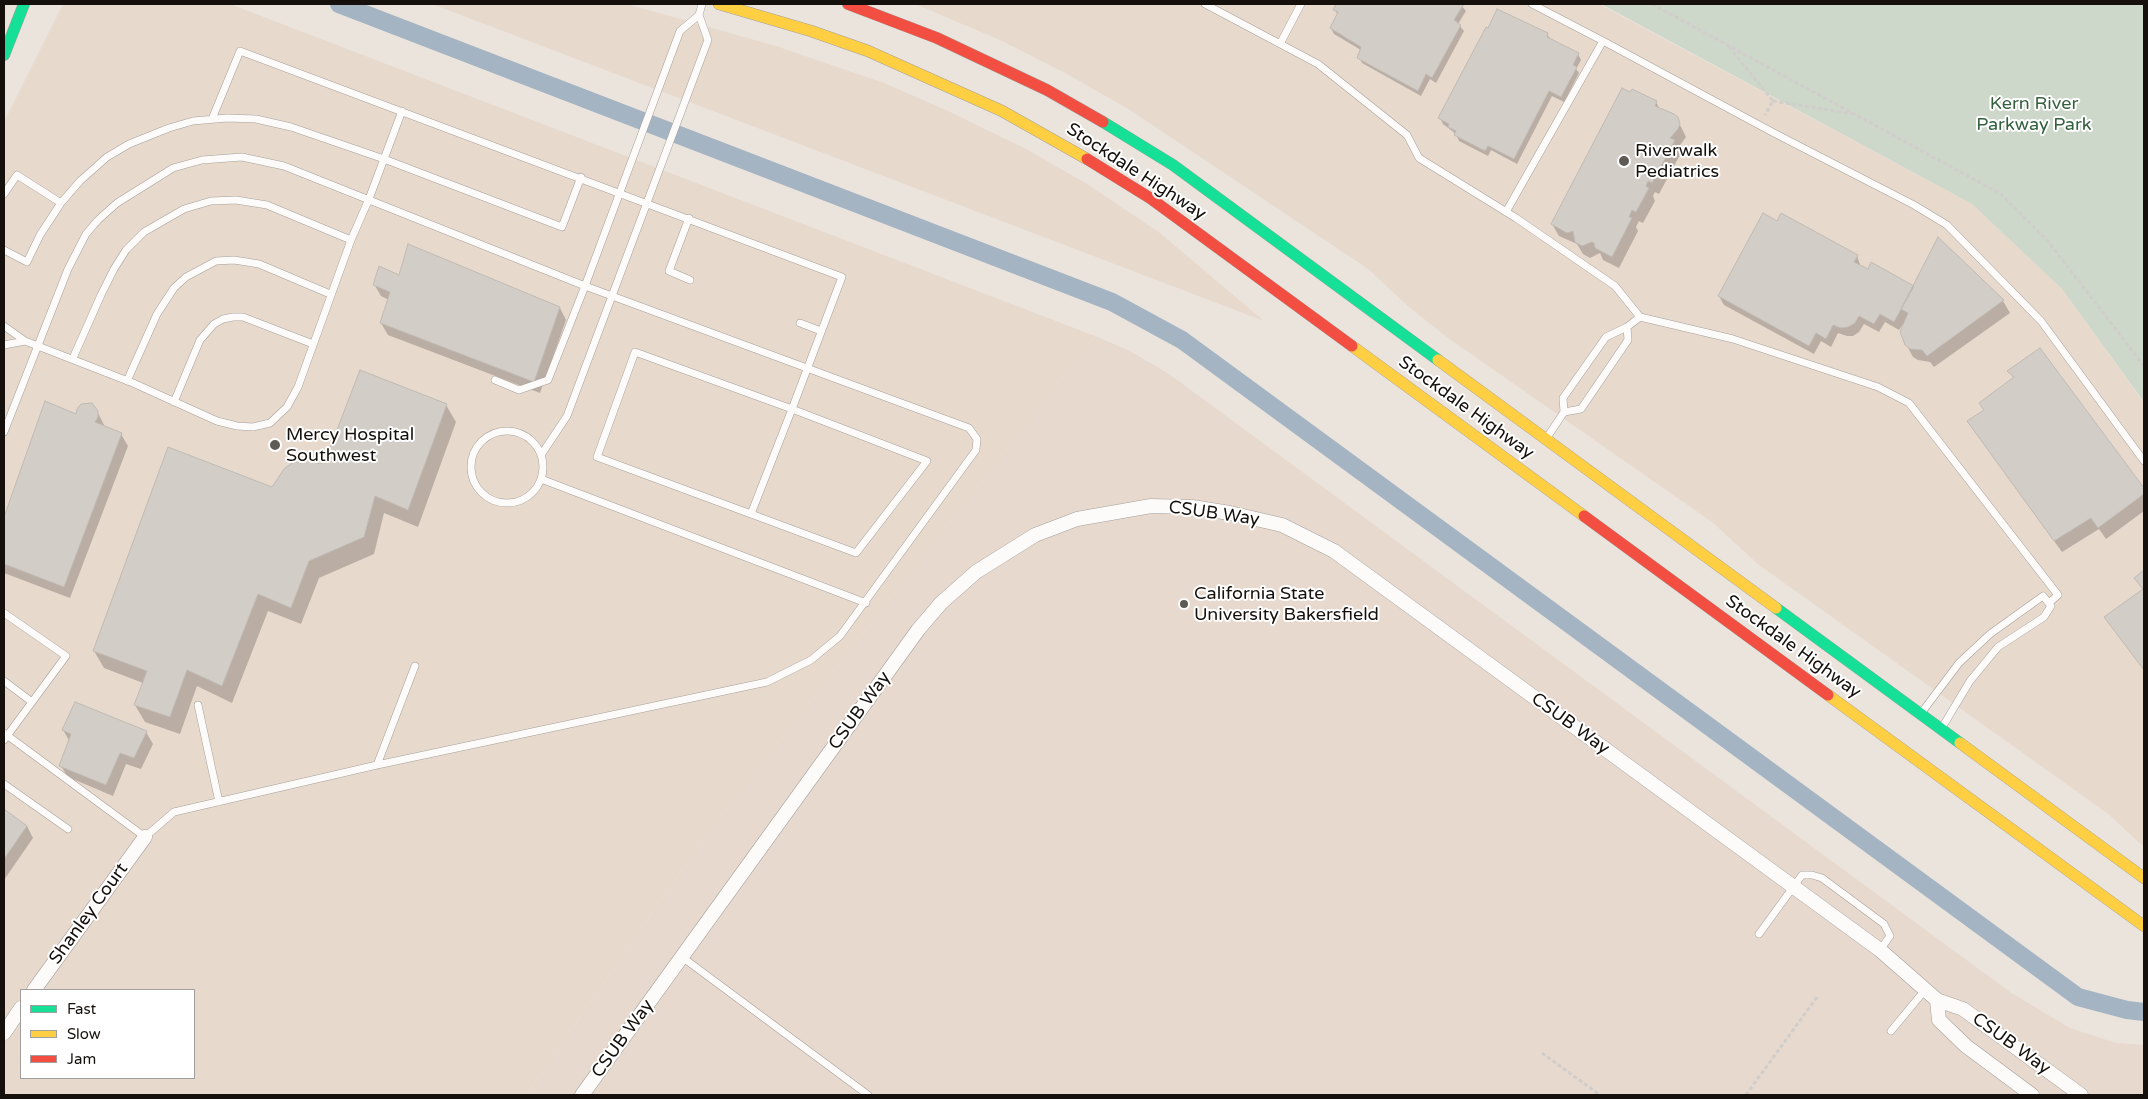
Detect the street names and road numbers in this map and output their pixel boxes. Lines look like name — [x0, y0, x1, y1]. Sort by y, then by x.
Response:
street label: Stockdale Highway — [1062, 119, 1210, 225]
street label: Stockdale Highway — [1394, 352, 1538, 464]
street label: CSUB Way — [1167, 497, 1261, 531]
street label: Stockdale Highway — [1721, 591, 1865, 703]
street label: CSUB Way — [824, 668, 896, 754]
street label: CSUB Way — [1527, 688, 1613, 760]
street label: Shanley Court — [45, 859, 133, 969]
street label: CSUB Way — [587, 996, 659, 1082]
street label: CSUB Way — [1968, 1008, 2054, 1080]

